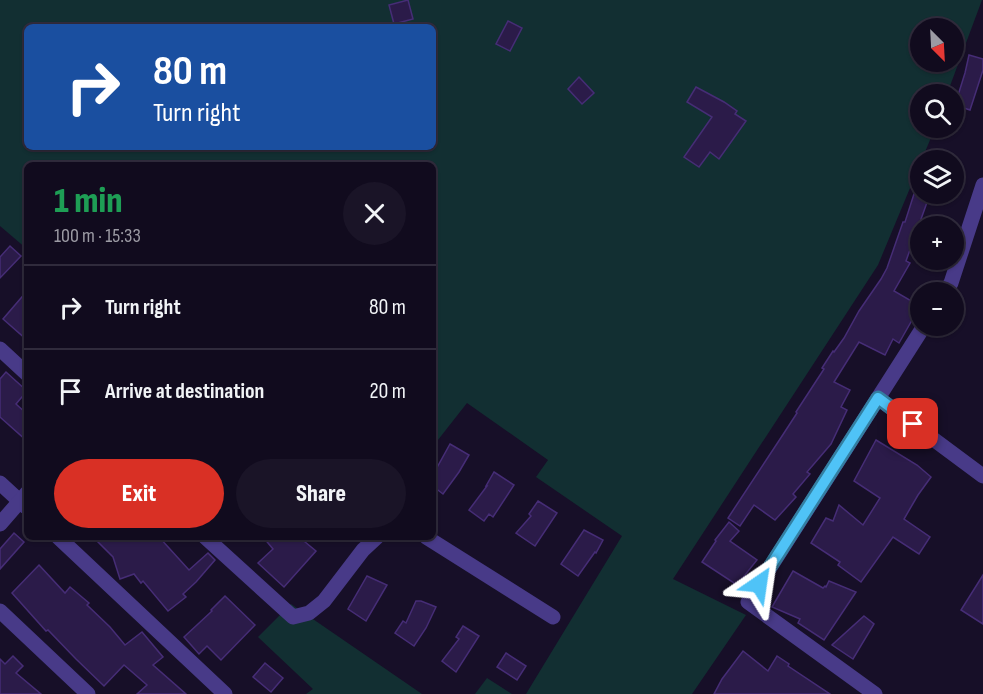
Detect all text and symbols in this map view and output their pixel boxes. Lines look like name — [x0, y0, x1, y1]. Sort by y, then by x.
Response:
north arrow — [910, 18, 964, 72]
map controls — [910, 18, 964, 336]
text: 80 m — [153, 46, 227, 97]
icon: right — [54, 48, 132, 126]
button: search — [910, 84, 964, 138]
text: Turn right — [153, 97, 240, 129]
button: layers — [910, 150, 964, 204]
text: 1 min — [54, 180, 122, 223]
button: close — [343, 182, 406, 245]
button: + — [910, 216, 964, 270]
text: 100 m · 15:33 — [54, 224, 141, 248]
button: − — [910, 282, 964, 336]
icon: right — [54, 291, 87, 324]
text: Turn right — [105, 294, 181, 321]
text: 80 m — [369, 294, 406, 321]
icon: arrive — [54, 375, 87, 408]
text: Arrive at destination — [105, 378, 264, 405]
text: 20 m — [370, 378, 406, 405]
pin — [887, 398, 938, 449]
icon: arrive — [896, 407, 929, 440]
button: Exit — [54, 459, 224, 528]
button: Share — [236, 459, 406, 528]
position arrow — [727, 552, 791, 616]

